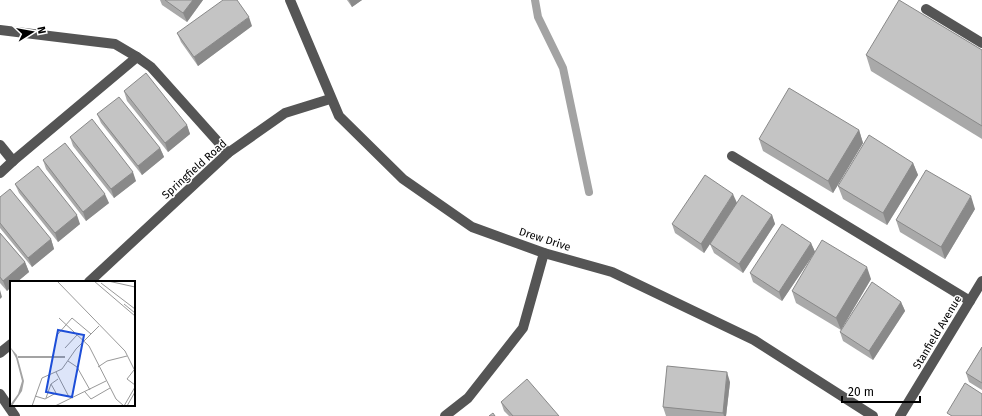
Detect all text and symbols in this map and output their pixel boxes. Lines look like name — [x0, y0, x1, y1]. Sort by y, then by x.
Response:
north arrow — [12, 12, 52, 52]
text: N — [34, 25, 48, 35]
street label: Springfield Road — [159, 137, 229, 202]
street label: Drew Drive — [517, 225, 572, 254]
inset map — [10, 281, 135, 406]
street label: Stanfield Avenue — [910, 293, 965, 372]
scale bar — [842, 378, 920, 404]
text: 20 m — [848, 385, 874, 399]

